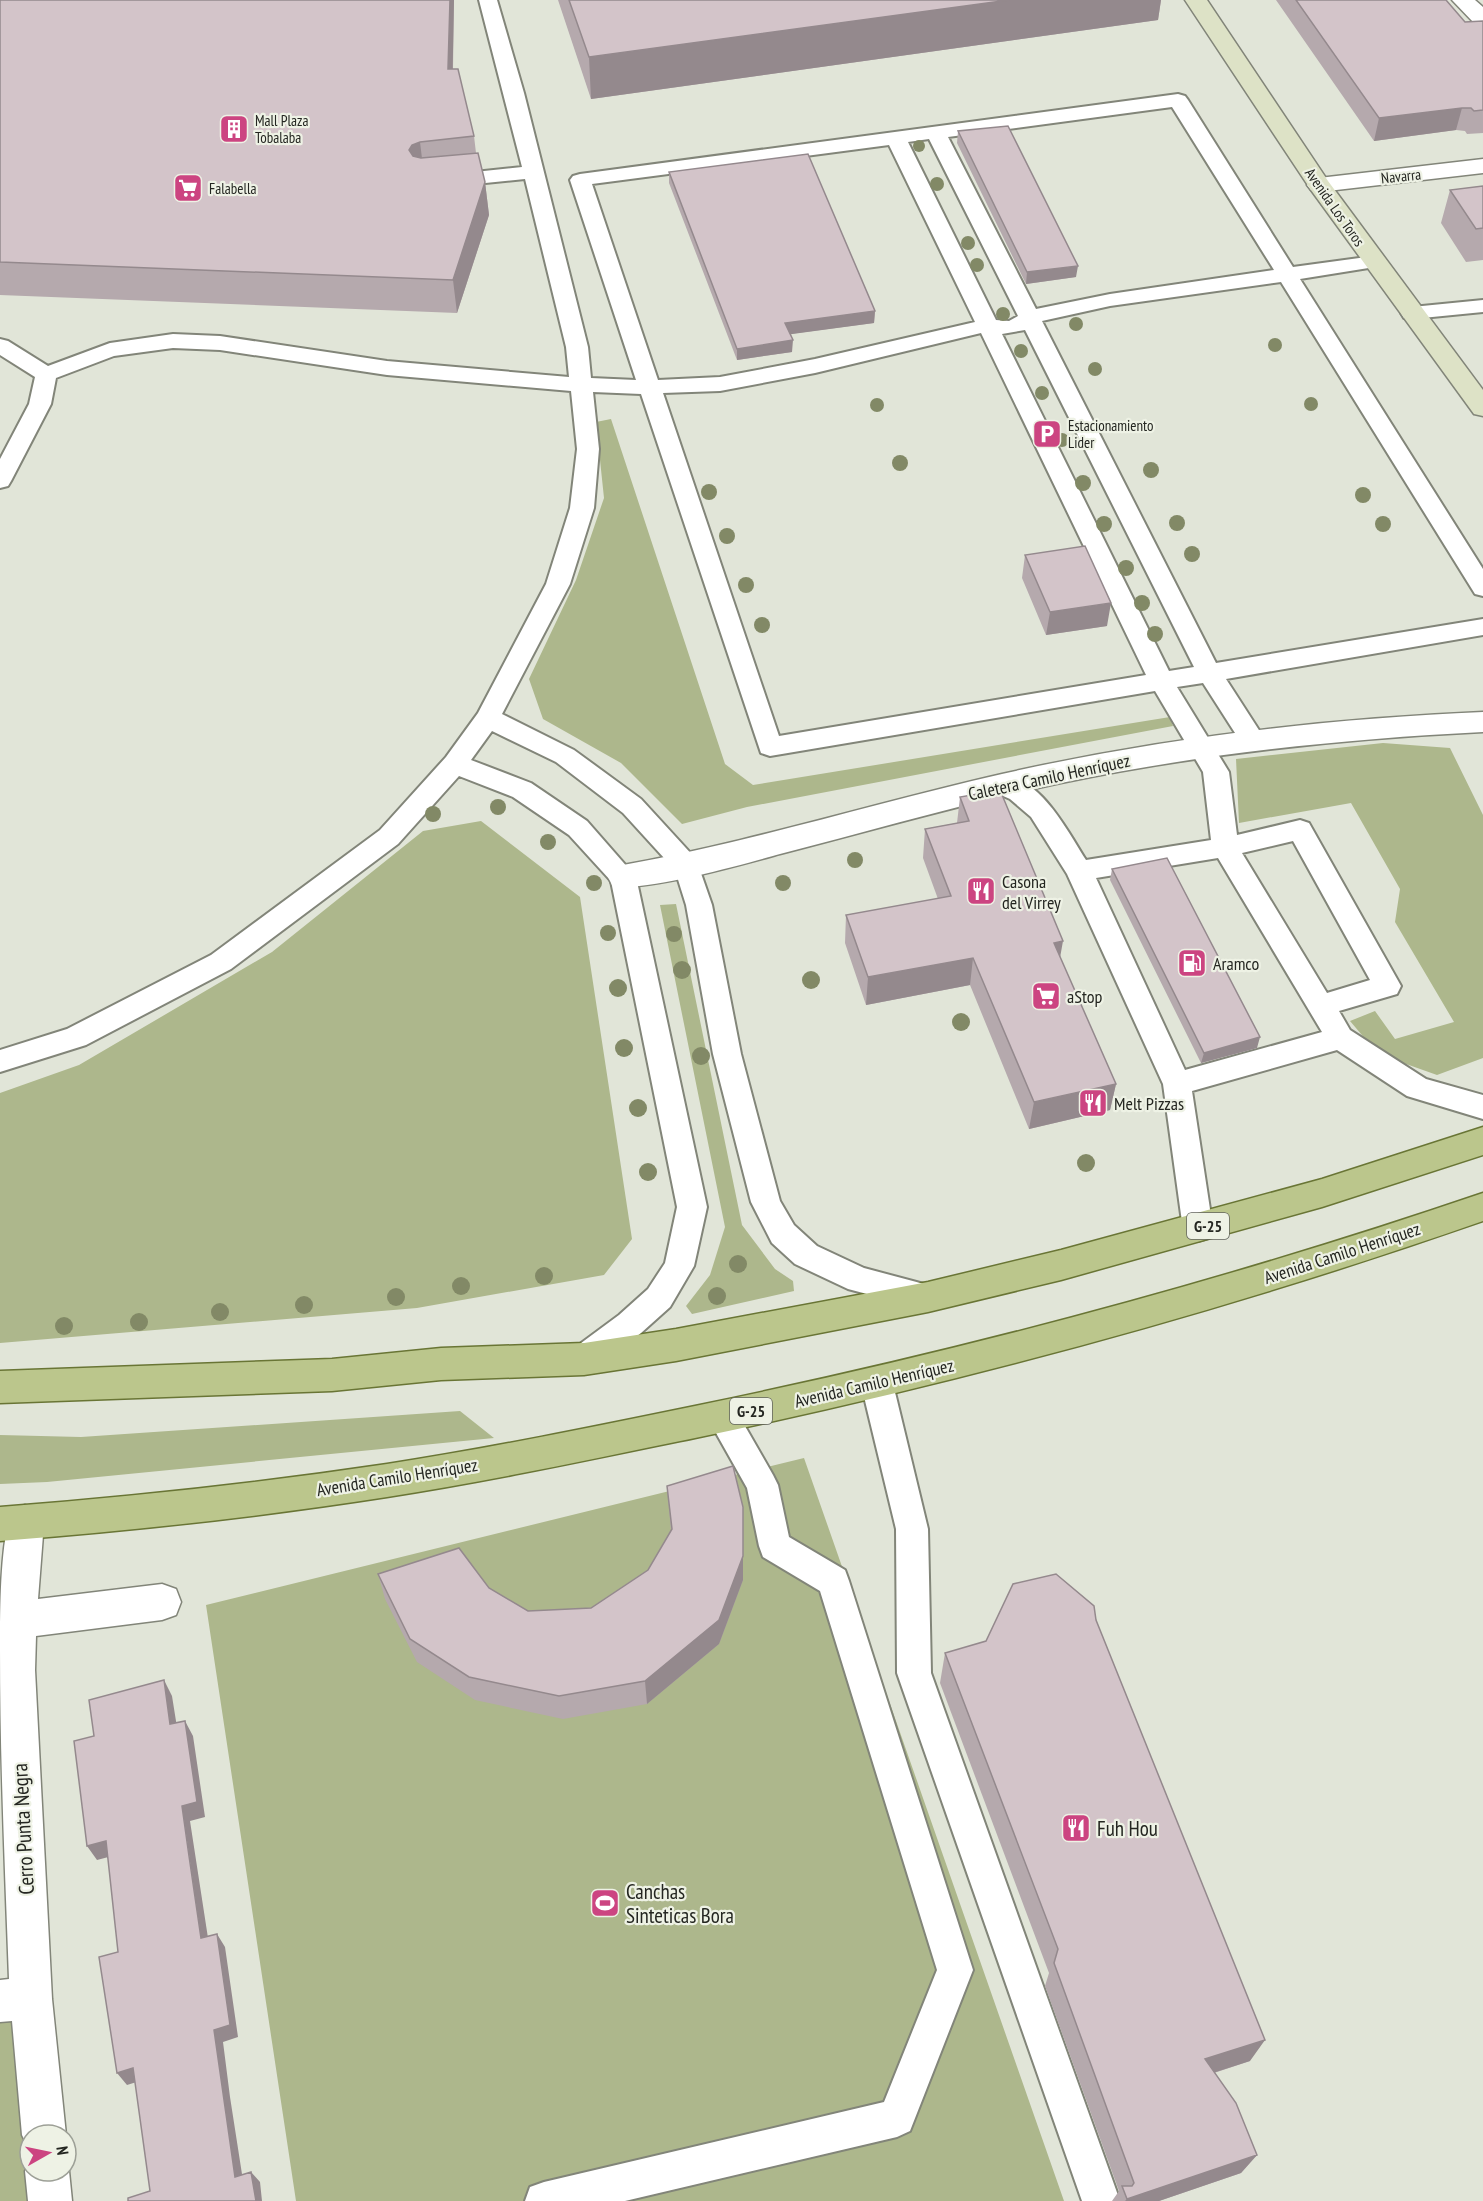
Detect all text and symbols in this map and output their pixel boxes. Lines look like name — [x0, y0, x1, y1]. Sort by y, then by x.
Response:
place label: Mall Plaza Tobalaba — [255, 111, 308, 147]
building icon: Mall Plaza Tobalaba — [218, 113, 250, 145]
street label: Avenida Los Toros — [1301, 164, 1369, 250]
street label: Navarra — [1380, 164, 1422, 188]
supermarket icon: Falabella — [172, 172, 204, 204]
place label: Falabella — [209, 179, 256, 198]
place label: Estacionamiento Lider — [1068, 416, 1154, 452]
parking icon: Estacionamiento Lider — [1031, 418, 1063, 450]
street label: Caletera Camilo Henríquez — [966, 749, 1132, 805]
place label: Casona del Virrey — [1002, 870, 1061, 914]
restaurant icon: Casona del Virrey — [965, 875, 997, 907]
fuel station icon: Aramco — [1176, 947, 1208, 979]
place label: Aramco — [1213, 952, 1259, 975]
supermarket icon: aStop — [1030, 980, 1062, 1012]
place label: aStop — [1067, 985, 1102, 1008]
restaurant icon: Melt Pizzas — [1077, 1087, 1109, 1119]
place label: Melt Pizzas — [1114, 1092, 1184, 1115]
road number: G-25 — [1187, 1213, 1229, 1239]
street label: Avenida Camilo Henríquez — [1261, 1217, 1423, 1289]
street label: Avenida Camilo Henríquez — [792, 1353, 956, 1413]
road number: G-25 — [730, 1398, 772, 1424]
street label: Avenida Camilo Henríquez — [315, 1453, 479, 1501]
street label: Cerro Punta Negra — [6, 1763, 40, 1895]
restaurant icon: Fuh Hou — [1060, 1812, 1092, 1844]
place label: Fuh Hou — [1097, 1815, 1158, 1842]
place label: Canchas Sinteticas Bora — [626, 1878, 734, 1929]
sports icon: Canchas Sinteticas Bora — [589, 1887, 621, 1919]
north arrow — [18, 2123, 78, 2183]
text: N — [52, 2145, 73, 2156]

